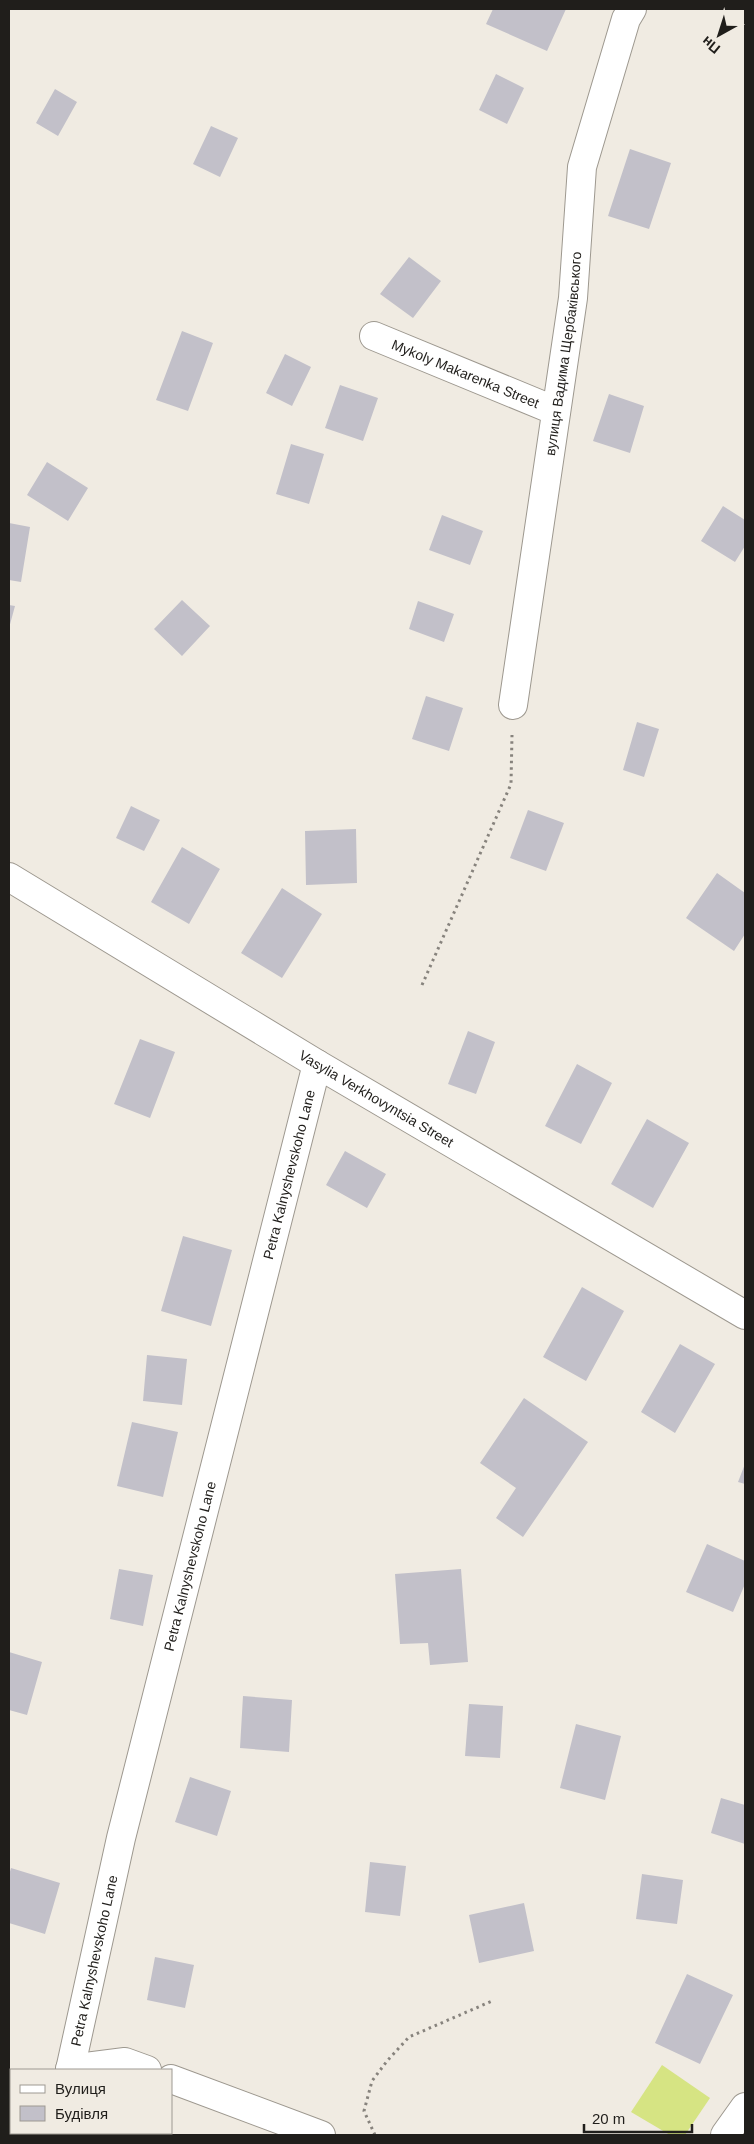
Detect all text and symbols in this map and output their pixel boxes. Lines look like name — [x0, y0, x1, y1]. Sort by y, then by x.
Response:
north arrow — [694, 10, 744, 60]
text: Пн — [699, 33, 723, 57]
street label: вулиця Вадима Щербаківського — [542, 251, 584, 457]
street label: Mykoly Makarenka Street — [389, 336, 542, 411]
street label: Vasylia Verkhovyntsia Street — [296, 1047, 457, 1150]
street label: Petra Kalnyshevskoho Lane — [260, 1088, 318, 1261]
street label: Petra Kalnyshevskoho Lane — [161, 1479, 219, 1653]
street label: Petra Kalnyshevskoho Lane — [67, 1873, 121, 2048]
legend — [10, 2069, 172, 2134]
text: Вулиця — [55, 2080, 106, 2097]
scale bar — [584, 2102, 692, 2134]
text: Будівля — [55, 2105, 108, 2122]
text: 20 m — [592, 2110, 625, 2127]

